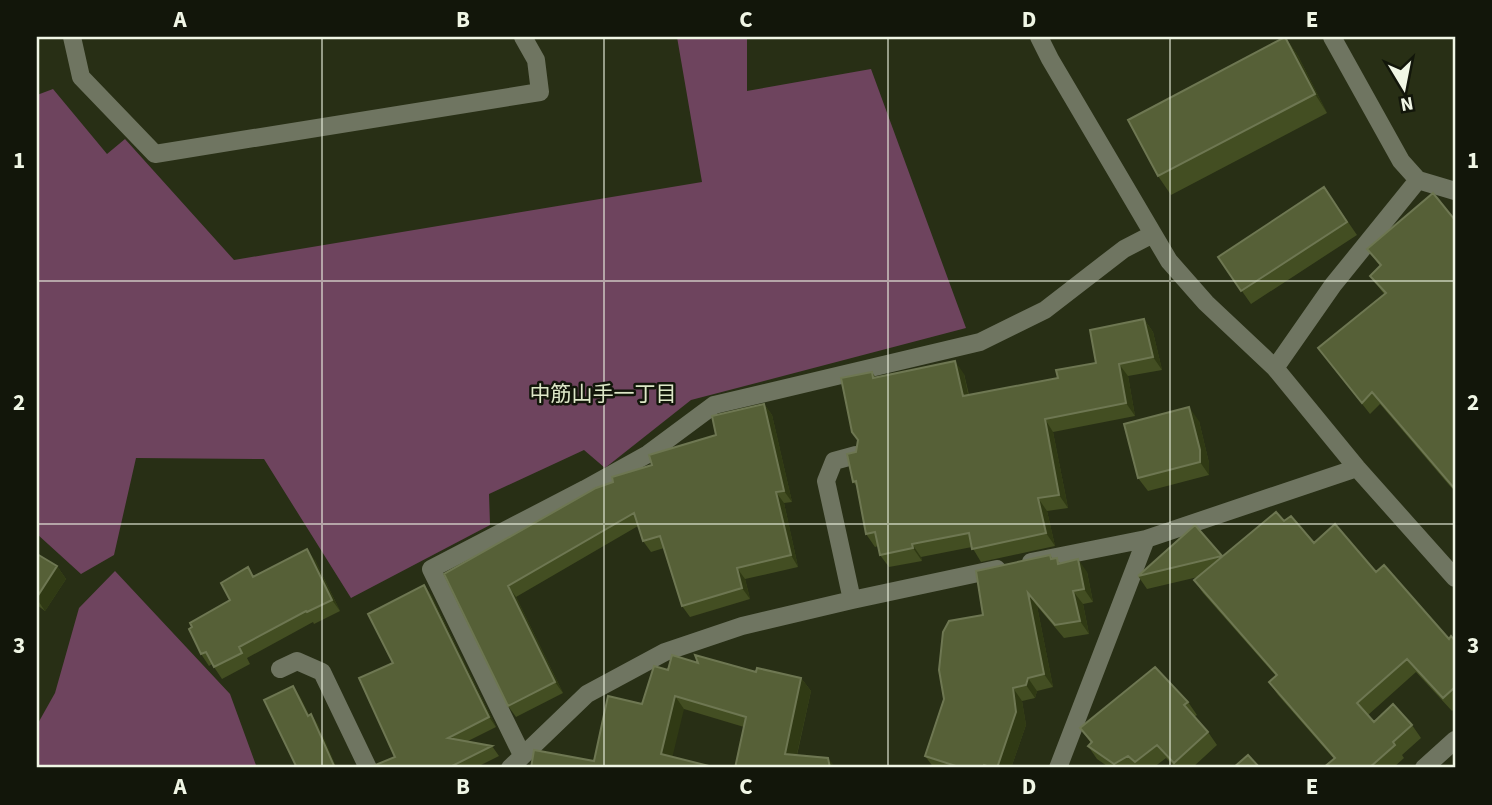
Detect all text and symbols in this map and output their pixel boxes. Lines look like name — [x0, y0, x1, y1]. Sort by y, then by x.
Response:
text: A — [172, 3, 187, 36]
text: B — [456, 3, 470, 36]
text: C — [739, 3, 753, 36]
text: D — [1022, 3, 1036, 36]
text: E — [1306, 3, 1318, 36]
north arrow — [1370, 52, 1440, 122]
text: N — [1398, 89, 1415, 118]
text: 1 — [13, 144, 25, 177]
text: 1 — [1467, 144, 1479, 177]
district label: 中筋山手一丁目 — [530, 379, 677, 409]
text: 2 — [13, 386, 25, 419]
text: 2 — [1467, 386, 1479, 419]
text: 3 — [13, 629, 25, 662]
text: 3 — [1467, 629, 1479, 662]
text: A — [172, 770, 187, 803]
text: B — [456, 770, 470, 803]
text: C — [739, 770, 753, 803]
text: D — [1022, 770, 1036, 803]
text: E — [1306, 770, 1318, 803]

